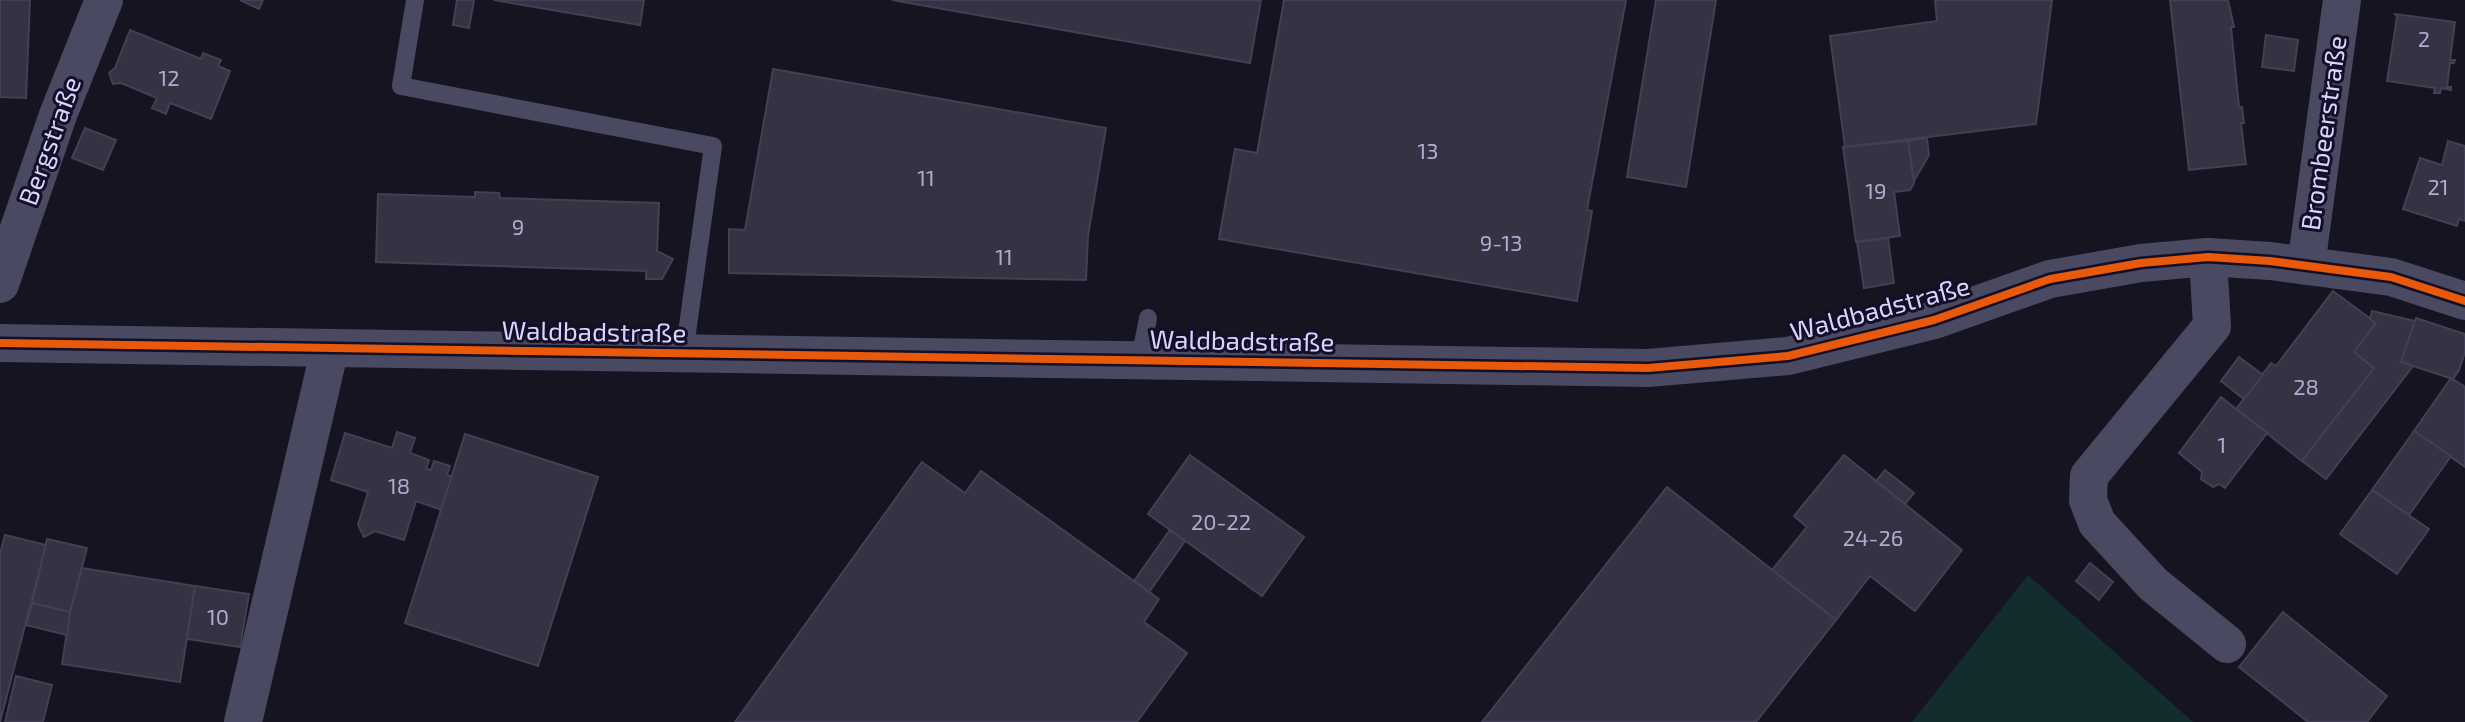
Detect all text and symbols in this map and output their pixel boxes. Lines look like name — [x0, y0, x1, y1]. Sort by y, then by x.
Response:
house number: 2 — [2418, 25, 2430, 51]
street label: Brombeerstraße — [2294, 33, 2352, 232]
house number: 12 — [158, 64, 180, 90]
street label: Bergstraße — [11, 72, 86, 209]
house number: 13 — [1418, 137, 1439, 163]
house number: 11 — [917, 164, 935, 190]
house number: 21 — [2427, 173, 2449, 199]
house number: 19 — [1865, 177, 1887, 203]
house number: 9 — [512, 213, 524, 239]
house number: 9-13 — [1480, 229, 1522, 255]
house number: 11 — [995, 243, 1013, 269]
street label: Waldbadstraße — [1786, 269, 1973, 346]
street label: Waldbadstraße — [501, 313, 687, 348]
street label: Waldbadstraße — [1149, 322, 1335, 357]
house number: 28 — [2293, 373, 2319, 399]
house number: 1 — [2218, 431, 2226, 457]
house number: 18 — [388, 472, 410, 498]
house number: 20-22 — [1191, 508, 1251, 534]
house number: 24-26 — [1843, 524, 1903, 550]
house number: 10 — [207, 603, 229, 629]

